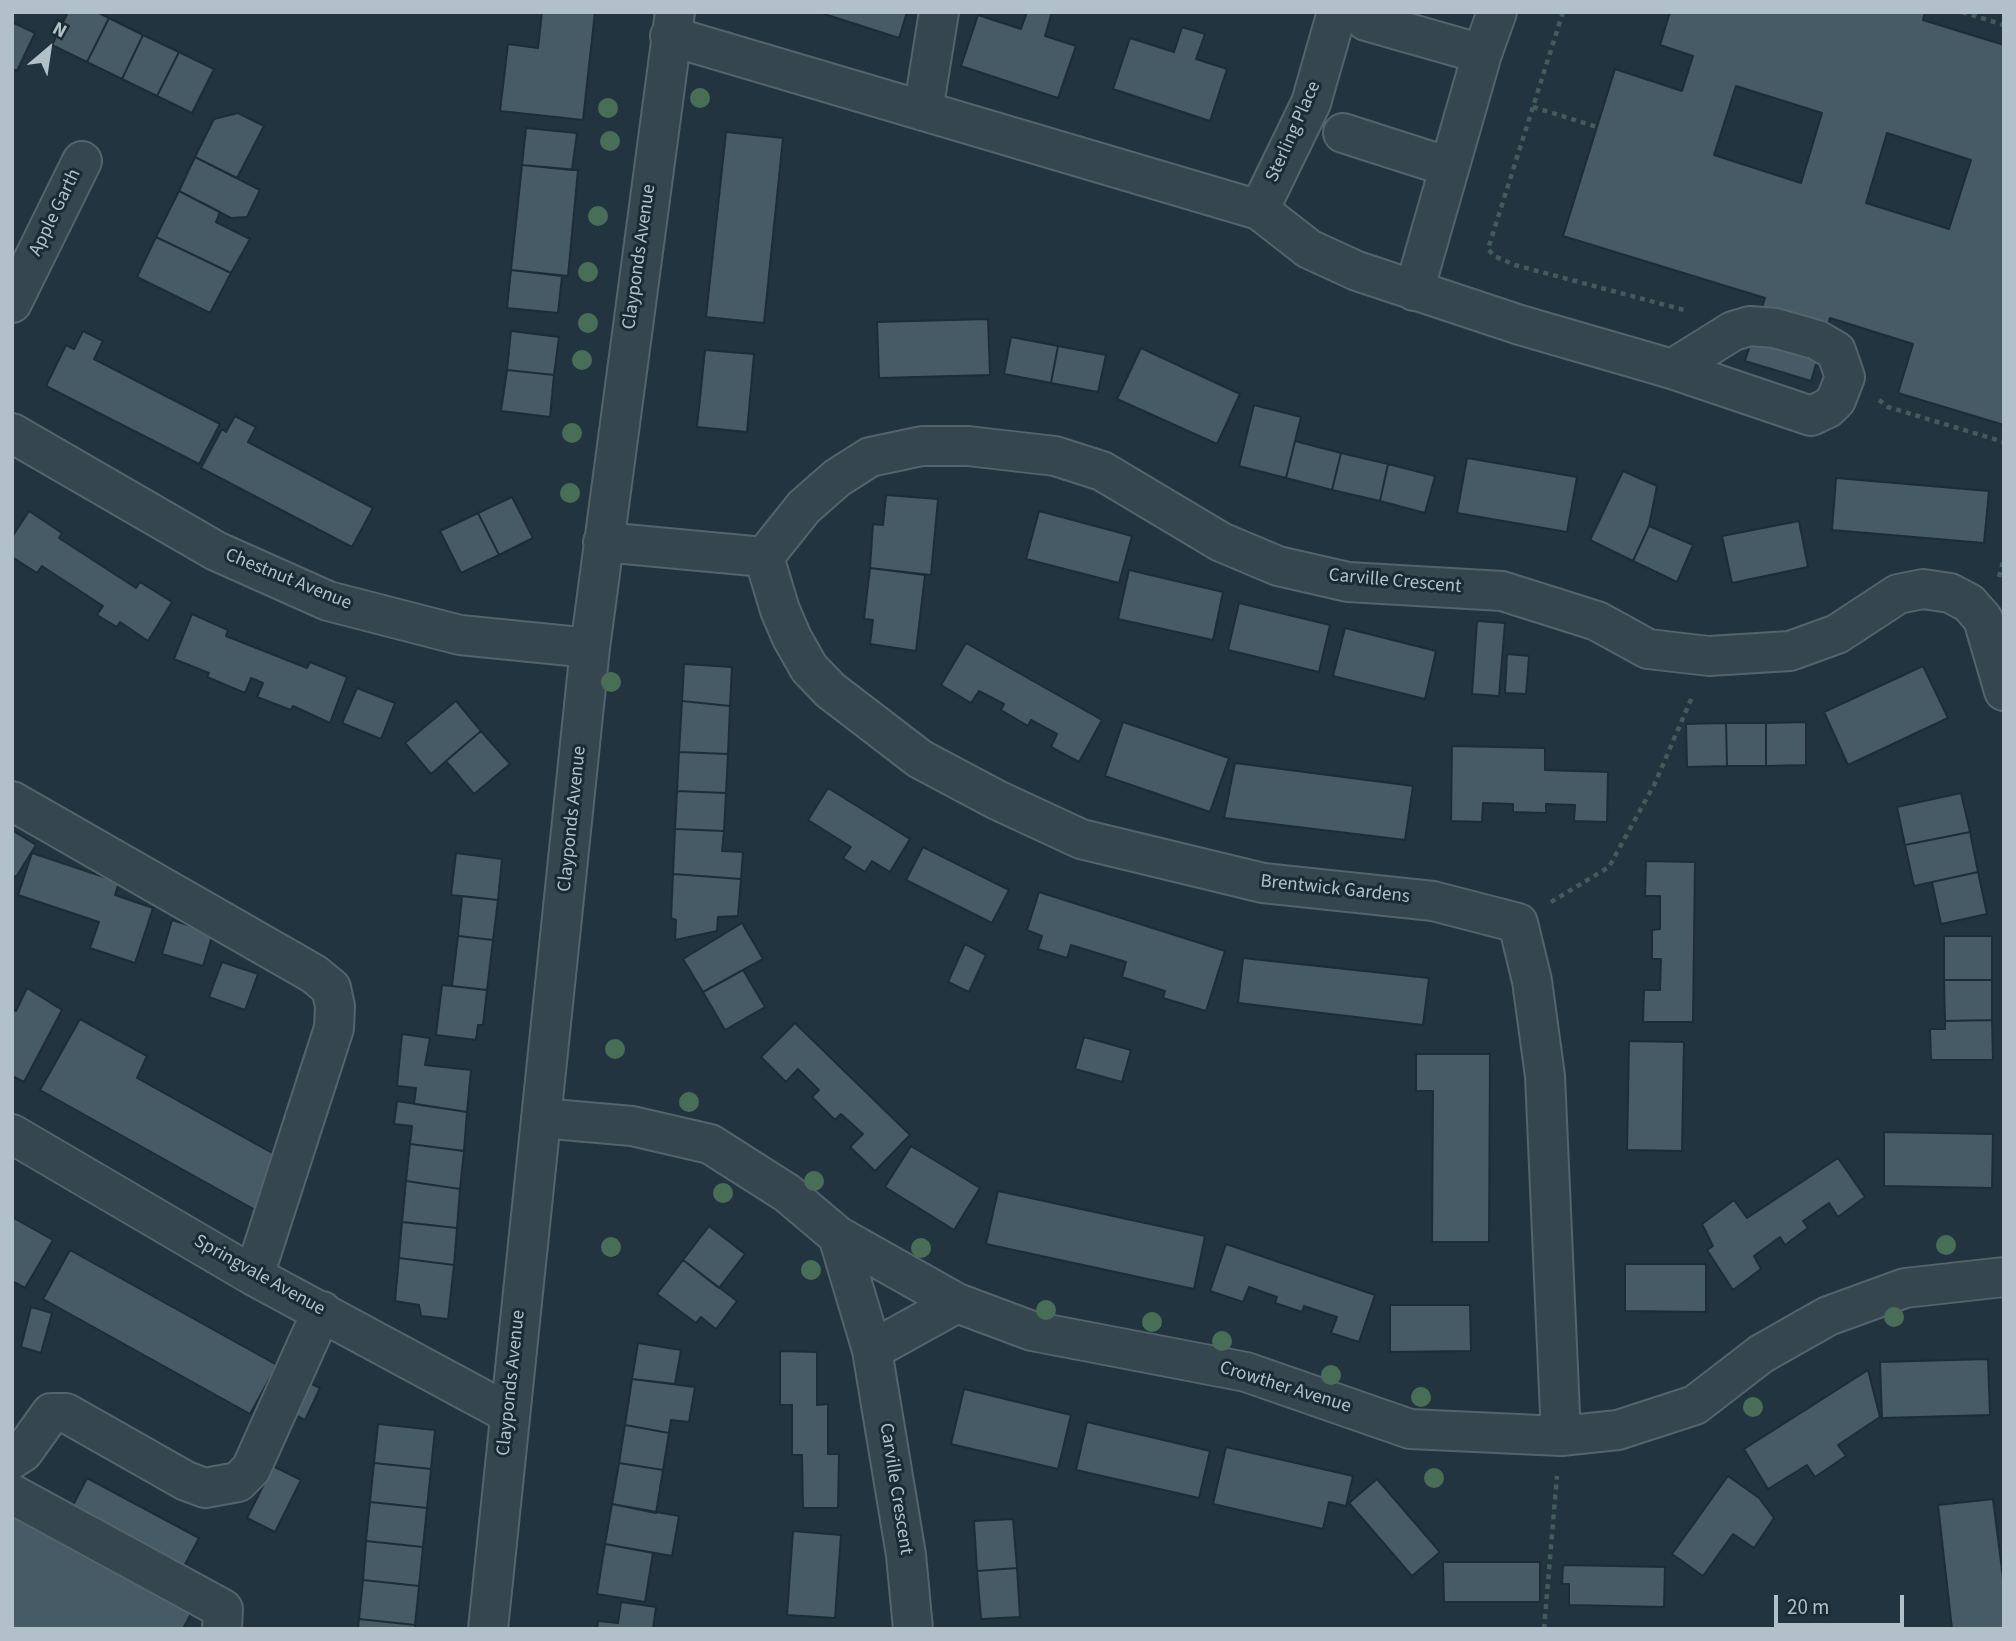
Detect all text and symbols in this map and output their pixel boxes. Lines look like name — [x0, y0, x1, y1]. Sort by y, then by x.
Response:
north arrow — [14, 14, 84, 84]
text: N — [47, 15, 71, 45]
street label: Sterling Place — [1262, 78, 1326, 186]
street label: Apple Garth — [25, 166, 87, 260]
street label: Clayponds Avenue — [619, 183, 661, 331]
street label: Chestnut Avenue — [222, 544, 354, 616]
street label: Carville Crescent — [1328, 565, 1462, 599]
street label: Clayponds Avenue — [554, 745, 592, 893]
street label: Brentwick Gardens — [1259, 871, 1411, 909]
street label: Springvale Avenue — [189, 1231, 329, 1321]
street label: Clayponds Avenue — [493, 1309, 531, 1457]
street label: Crowther Avenue — [1217, 1357, 1353, 1419]
street label: Carville Crescent — [873, 1421, 917, 1557]
scale bar — [1778, 1582, 1908, 1626]
text: 20 m — [1787, 1592, 1829, 1622]

